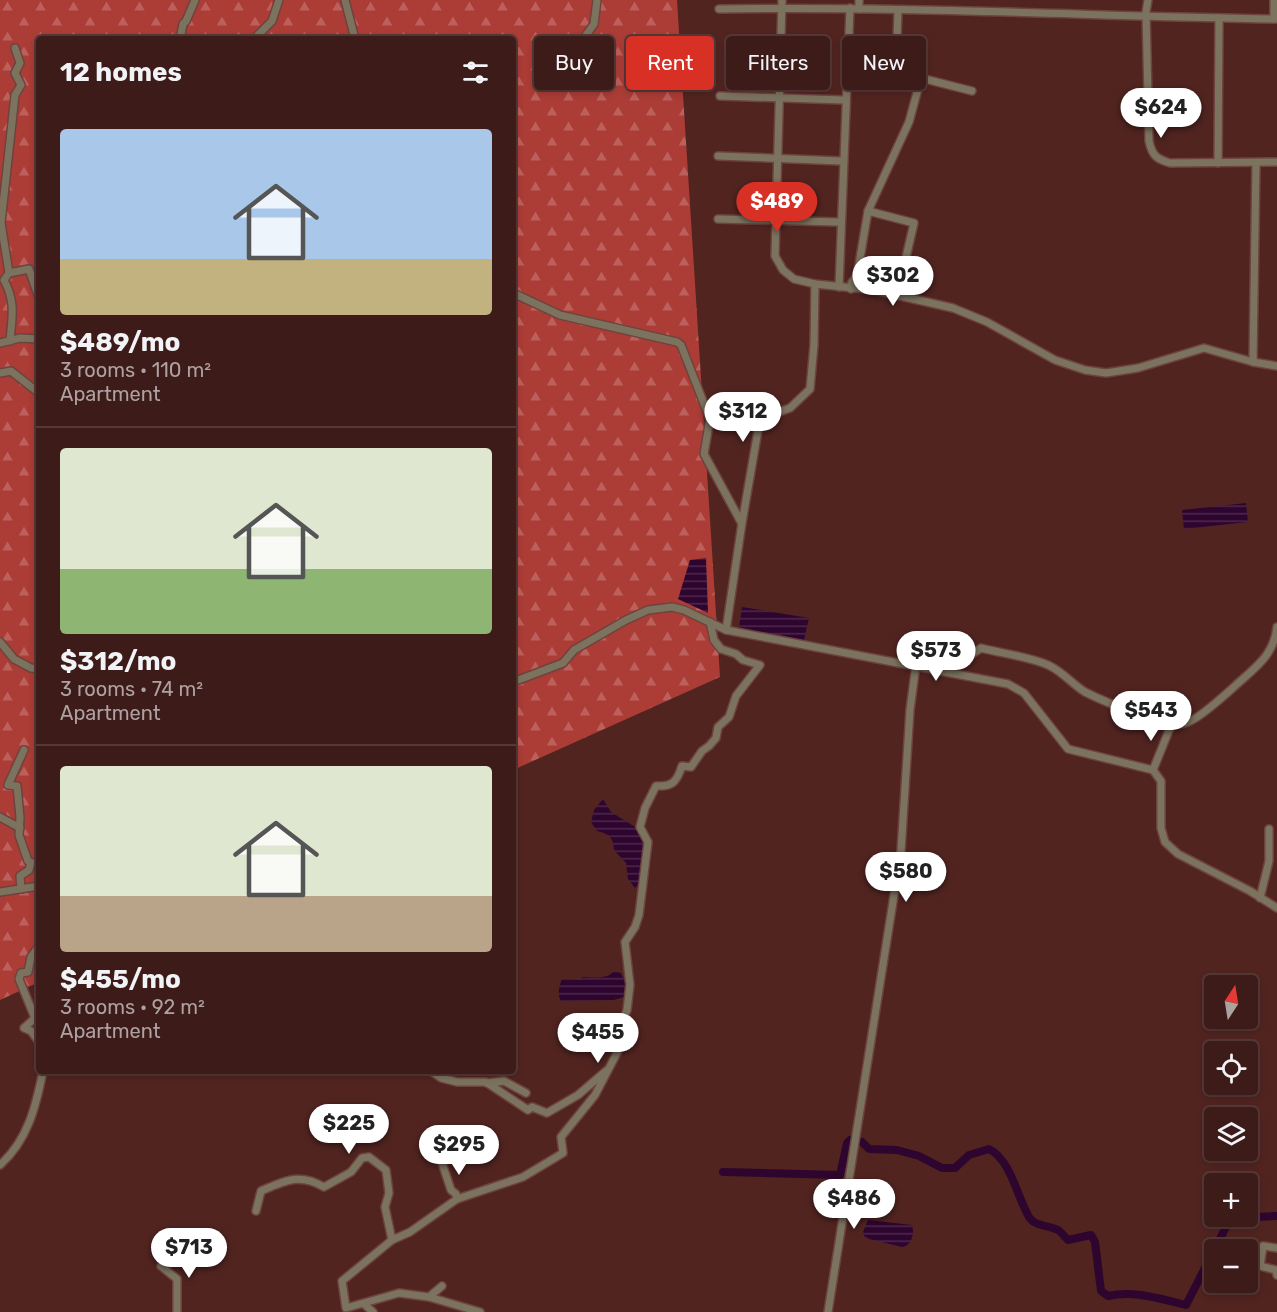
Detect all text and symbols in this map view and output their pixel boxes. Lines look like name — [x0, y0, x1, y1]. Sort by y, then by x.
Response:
chip: Buy — [534, 36, 614, 90]
chip: Rent — [626, 36, 714, 90]
chip: Filters — [726, 36, 830, 90]
chip: New — [842, 36, 926, 90]
icon: filters — [459, 56, 492, 89]
text: 12 homes — [60, 57, 182, 88]
pin: $624 — [1125, 88, 1197, 139]
text: $624 — [1135, 95, 1187, 119]
icon: home — [222, 168, 330, 276]
pin: $489 — [741, 182, 813, 233]
text: $489 — [750, 189, 804, 213]
pin: $302 — [857, 256, 929, 307]
text: $302 — [866, 263, 920, 287]
text: $489/mo — [60, 327, 180, 358]
text: 3 rooms · 110 m² — [60, 358, 211, 382]
text: Apartment — [60, 382, 161, 406]
pin: $312 — [707, 392, 779, 443]
text: $312 — [718, 399, 768, 423]
icon: home — [222, 487, 330, 595]
pin: $573 — [900, 631, 972, 682]
text: $573 — [911, 638, 961, 662]
text: $312/mo — [60, 646, 176, 677]
text: 3 rooms · 74 m² — [60, 677, 203, 701]
pin: $543 — [1115, 691, 1187, 742]
text: $543 — [1124, 698, 1178, 722]
text: Apartment — [60, 701, 161, 725]
icon: home — [222, 805, 330, 913]
pin: $580 — [870, 852, 942, 903]
text: $580 — [879, 859, 933, 883]
text: $455/mo — [60, 964, 181, 995]
north arrow — [1204, 975, 1258, 1029]
map controls — [1204, 975, 1258, 1293]
text: 3 rooms · 92 m² — [60, 995, 205, 1019]
pin: $455 — [562, 1013, 634, 1064]
text: Apartment — [60, 1019, 161, 1043]
text: $455 — [572, 1020, 624, 1044]
button: locate — [1204, 1041, 1258, 1095]
pin: $225 — [313, 1104, 385, 1155]
button: layers — [1204, 1107, 1258, 1161]
text: $225 — [323, 1111, 375, 1135]
pin: $295 — [423, 1125, 495, 1176]
text: $295 — [433, 1132, 485, 1156]
button: + — [1204, 1173, 1258, 1227]
pin: $486 — [818, 1179, 890, 1230]
text: $486 — [827, 1186, 881, 1210]
pin: $713 — [153, 1228, 225, 1279]
text: $713 — [165, 1235, 213, 1259]
button: − — [1204, 1239, 1258, 1293]

